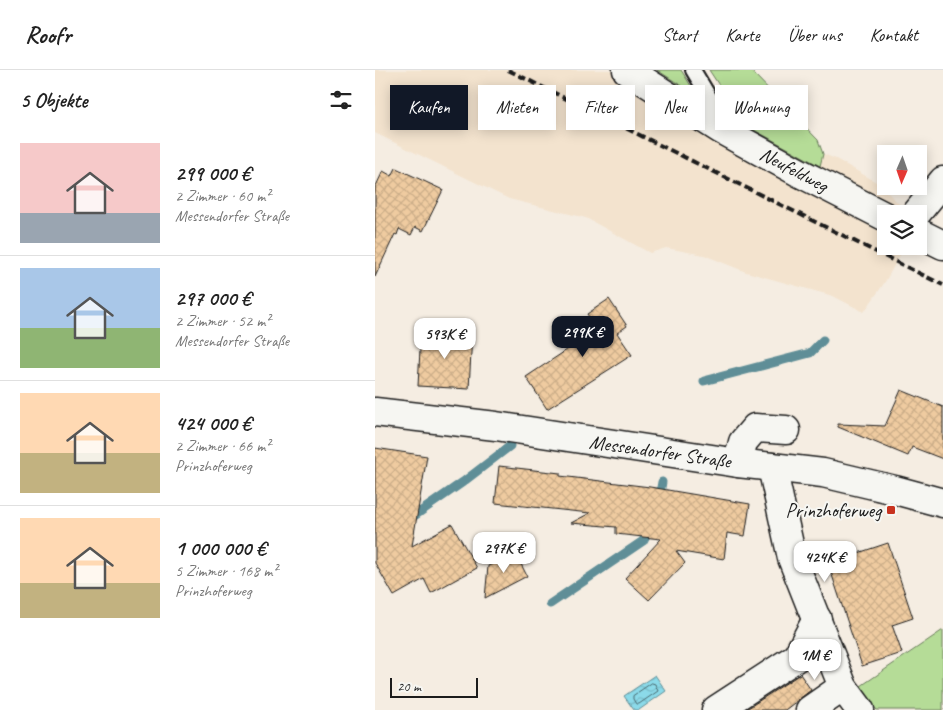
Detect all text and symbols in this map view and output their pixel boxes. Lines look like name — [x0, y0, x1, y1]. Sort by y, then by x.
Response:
text: Roofr — [25, 20, 71, 50]
text: Start — [662, 24, 697, 46]
text: Karte — [725, 24, 760, 46]
text: Über uns — [788, 24, 842, 46]
text: Kontakt — [870, 24, 918, 46]
chip: Kaufen — [390, 85, 468, 130]
chip: Mieten — [478, 85, 556, 130]
chip: Filter — [566, 85, 635, 130]
chip: Neu — [645, 85, 705, 130]
chip: Wohnung — [715, 85, 808, 130]
icon: filters — [327, 86, 355, 114]
text: 5 Objekte — [20, 87, 87, 113]
street label: Neufeldweg — [755, 141, 834, 199]
north arrow — [877, 145, 927, 195]
map controls — [877, 145, 927, 255]
text: 299 000 € — [175, 160, 251, 186]
icon: home — [60, 163, 120, 223]
text: 2 Zimmer · 60 m² — [175, 186, 270, 206]
button: layers — [877, 205, 927, 255]
text: Messendorfer Straße — [175, 206, 289, 226]
text: 297 000 € — [175, 285, 251, 311]
icon: home — [60, 288, 120, 348]
text: 2 Zimmer · 52 m² — [175, 311, 270, 331]
pin: 299K € — [542, 316, 624, 358]
pin: 593K € — [404, 318, 486, 360]
text: 299K € — [563, 322, 603, 342]
text: 593K € — [425, 324, 465, 344]
text: Messendorfer Straße — [175, 331, 289, 351]
text: 424 000 € — [175, 410, 251, 436]
icon: home — [60, 413, 120, 473]
street label: Messendorfer Straße — [588, 429, 734, 474]
text: 2 Zimmer · 66 m² — [175, 436, 270, 456]
text: Prinzhoferweg — [175, 456, 251, 476]
place label: Prinzhoferweg — [786, 498, 883, 523]
marker: Prinzhoferweg — [885, 504, 897, 516]
pin: 297K € — [463, 532, 545, 574]
text: 1 000 000 € — [175, 535, 266, 561]
icon: home — [60, 538, 120, 598]
text: 297K € — [484, 538, 524, 558]
pin: 424K € — [784, 540, 866, 583]
text: 424K € — [805, 547, 845, 567]
text: 5 Zimmer · 168 m² — [175, 561, 277, 581]
text: Prinzhoferweg — [175, 581, 251, 601]
pin: 1M € — [785, 638, 845, 681]
text: 1M € — [800, 645, 830, 665]
scale bar — [390, 675, 477, 698]
text: 20 m — [397, 678, 421, 695]

